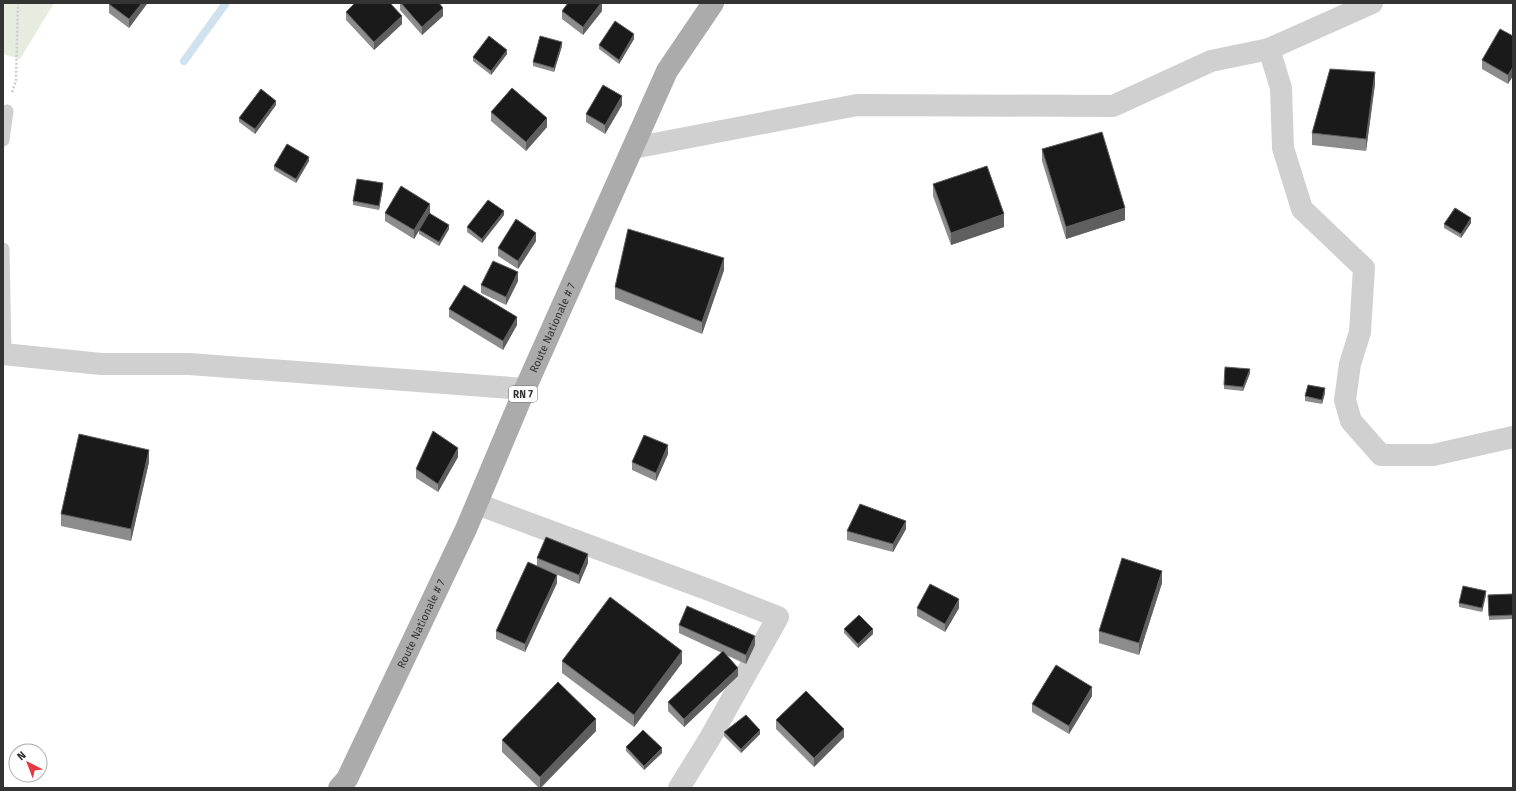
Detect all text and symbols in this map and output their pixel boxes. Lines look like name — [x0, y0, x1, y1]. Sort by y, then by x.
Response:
street label: Route Nationale # 7 — [527, 281, 579, 375]
road number: RN 7 — [509, 386, 537, 402]
street label: Route Nationale # 7 — [395, 577, 448, 671]
north arrow — [8, 743, 48, 783]
text: N — [15, 749, 29, 763]

